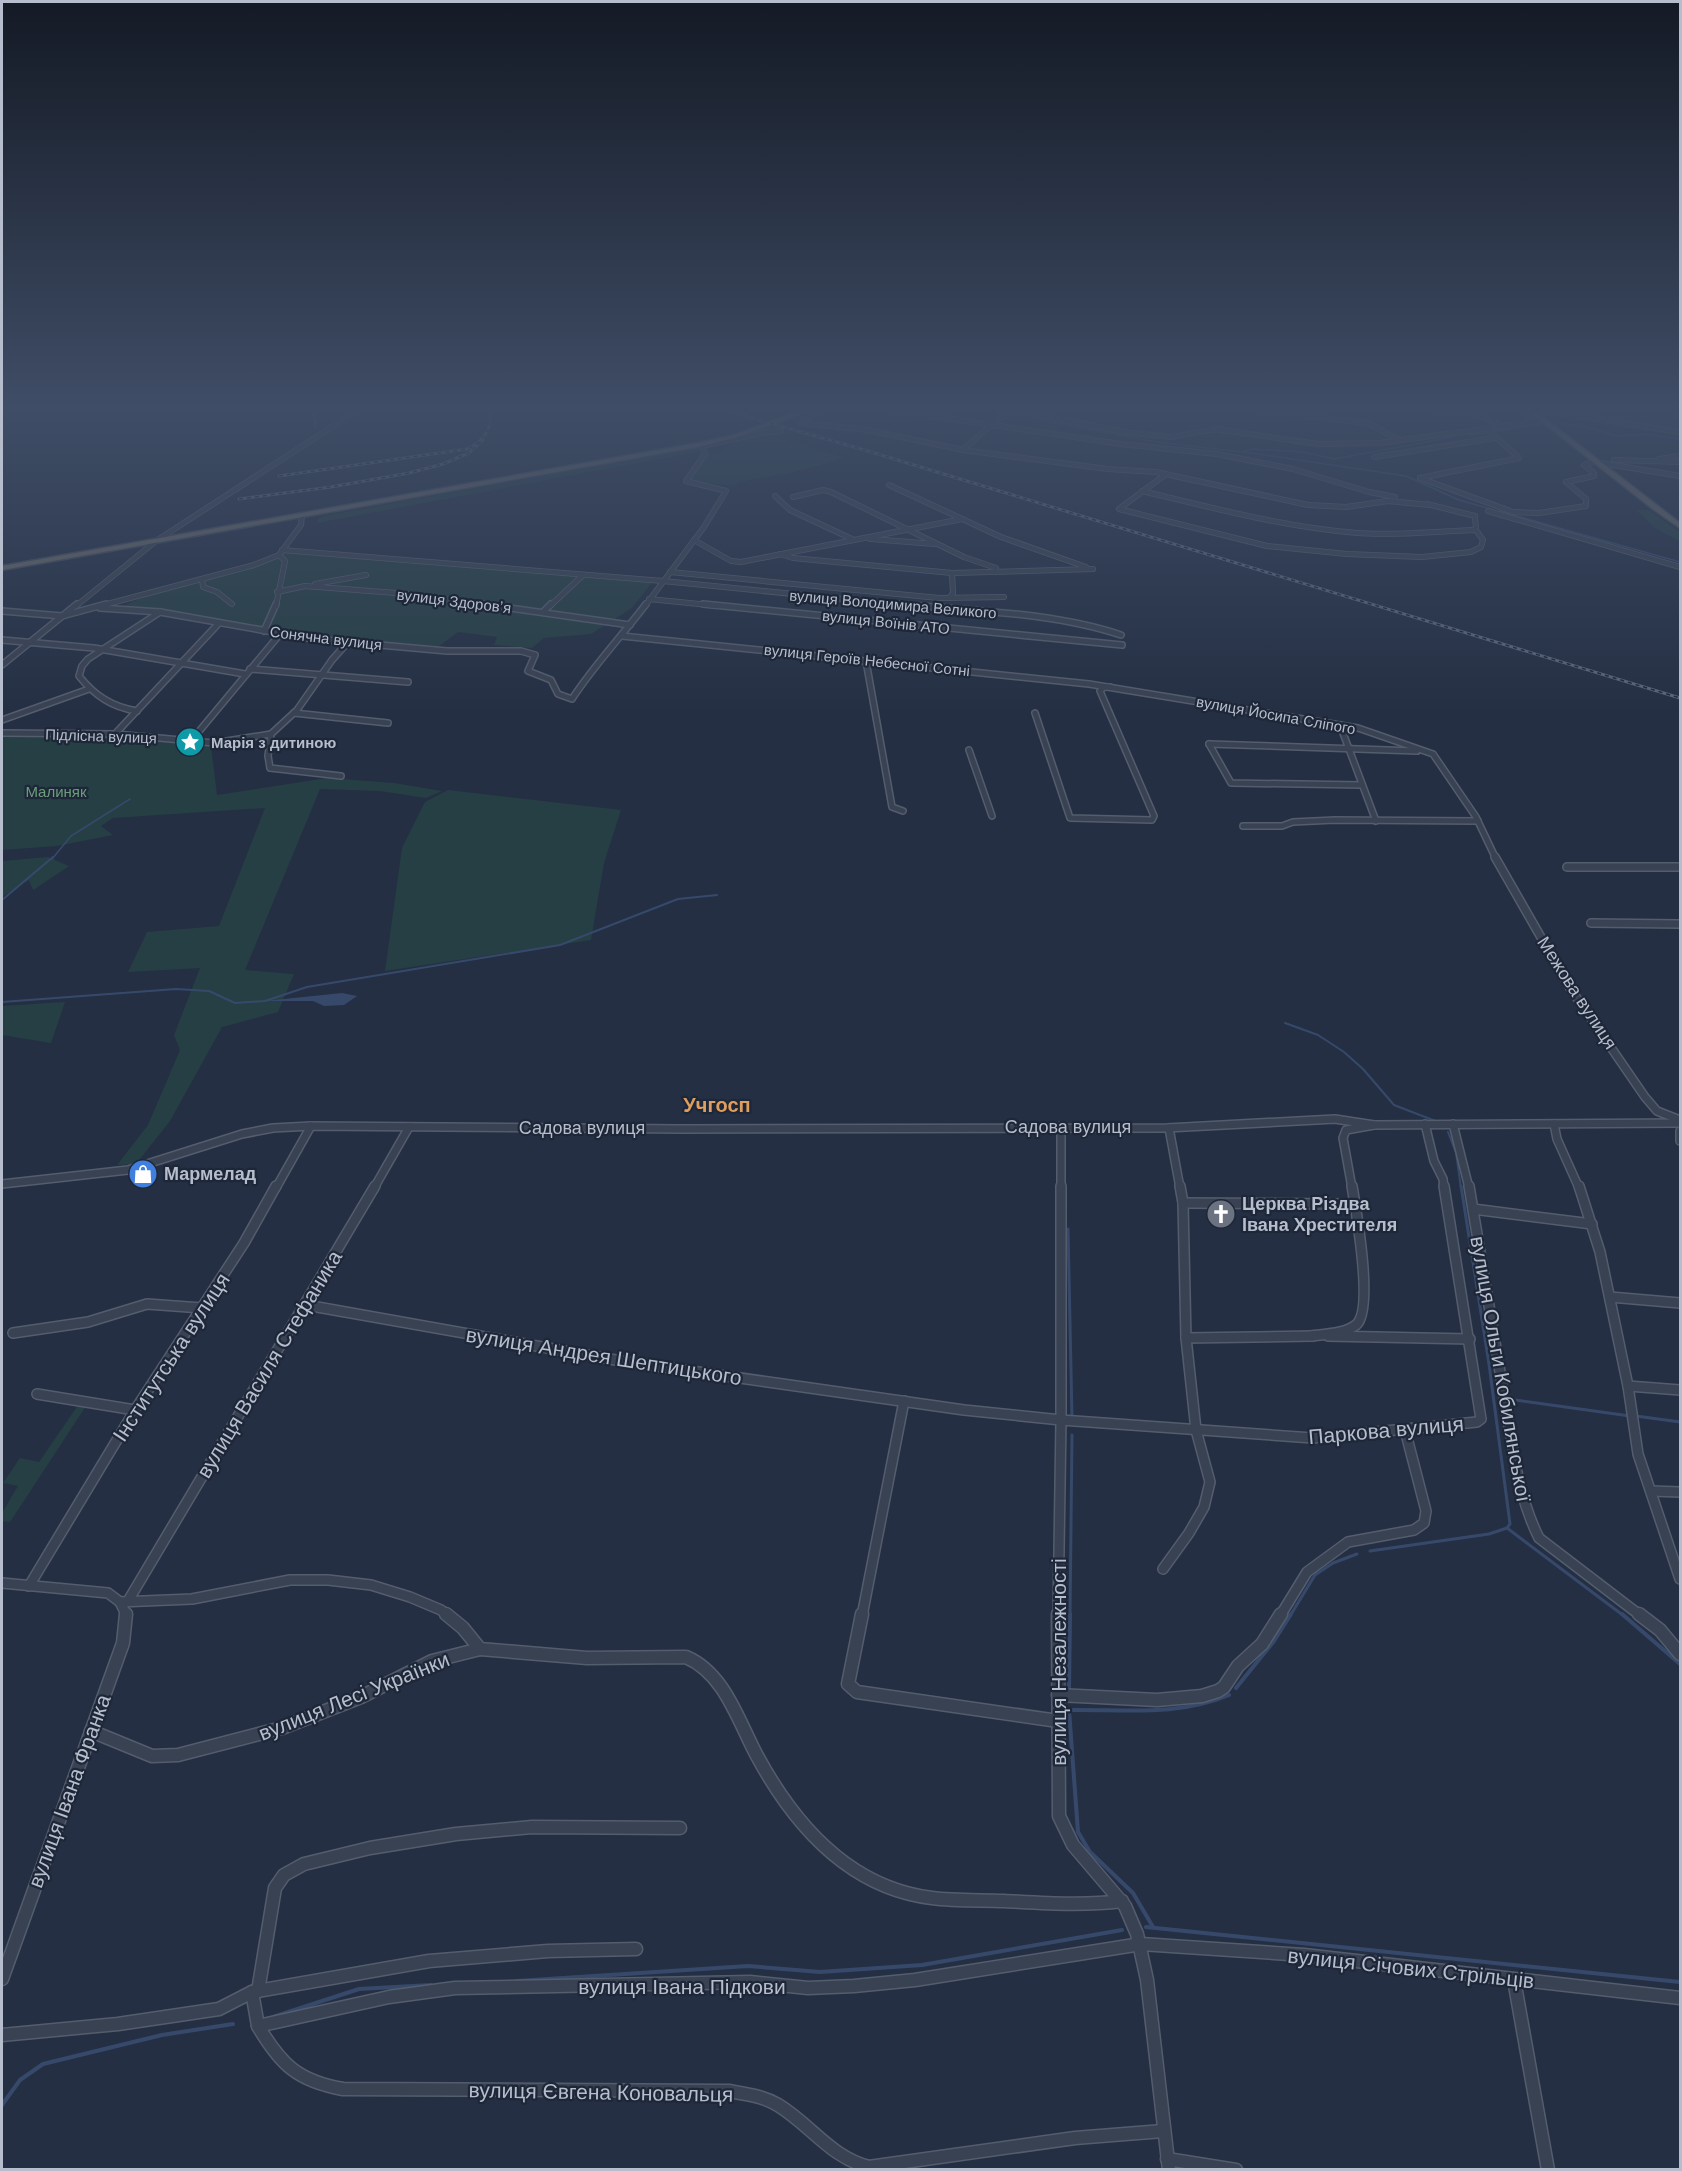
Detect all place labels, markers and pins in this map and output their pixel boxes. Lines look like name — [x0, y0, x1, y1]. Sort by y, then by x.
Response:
place icon: Марія з дитиною — [174, 726, 206, 758]
place label: Марія з дитиною — [211, 734, 336, 751]
shop icon: Мармелад — [127, 1158, 159, 1190]
place label: Мармелад — [164, 1164, 257, 1184]
place label: Церква Різдва Івана Хрестителя — [1242, 1194, 1397, 1235]
church icon: Церква Різдва Івана Хрестителя — [1205, 1198, 1237, 1230]

